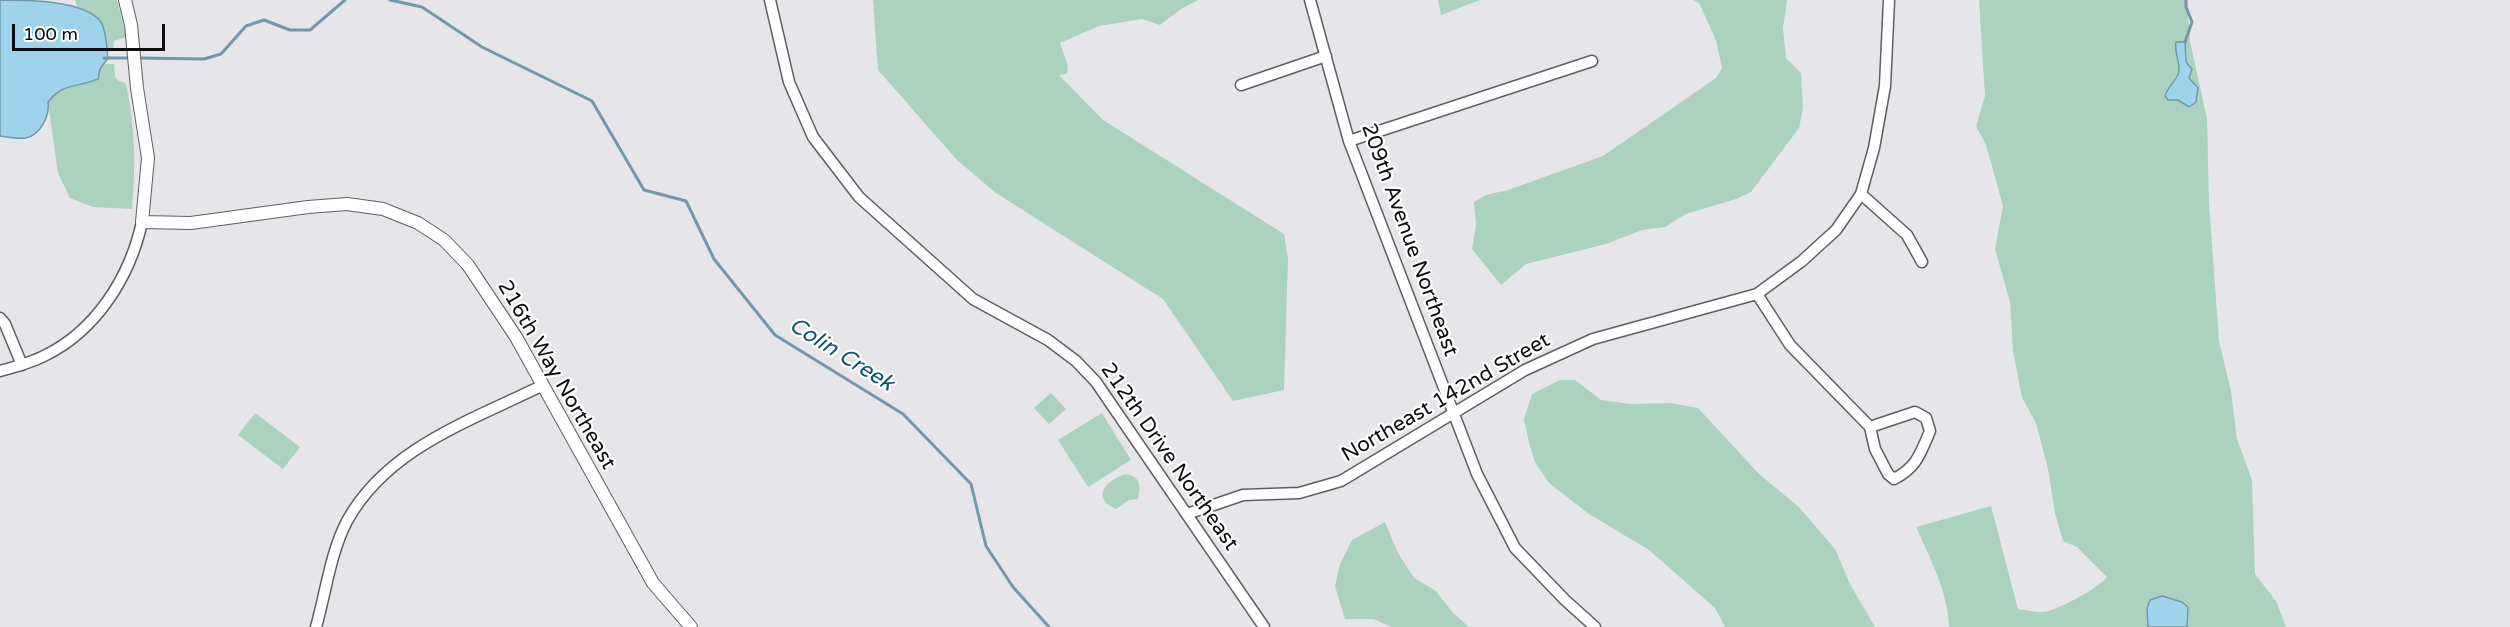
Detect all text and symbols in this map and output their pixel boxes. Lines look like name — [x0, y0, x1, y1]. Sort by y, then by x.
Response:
scale bar — [15, 12, 168, 50]
text: 100 m — [23, 23, 78, 45]
street label: 209th Avenue Northeast — [1355, 120, 1463, 360]
street label: 216th Way Northeast — [491, 276, 621, 474]
water label: Colin Creek — [784, 312, 898, 398]
street label: Northeast 142nd Street — [1337, 328, 1555, 468]
street label: 212th Drive Northeast — [1095, 358, 1243, 556]

